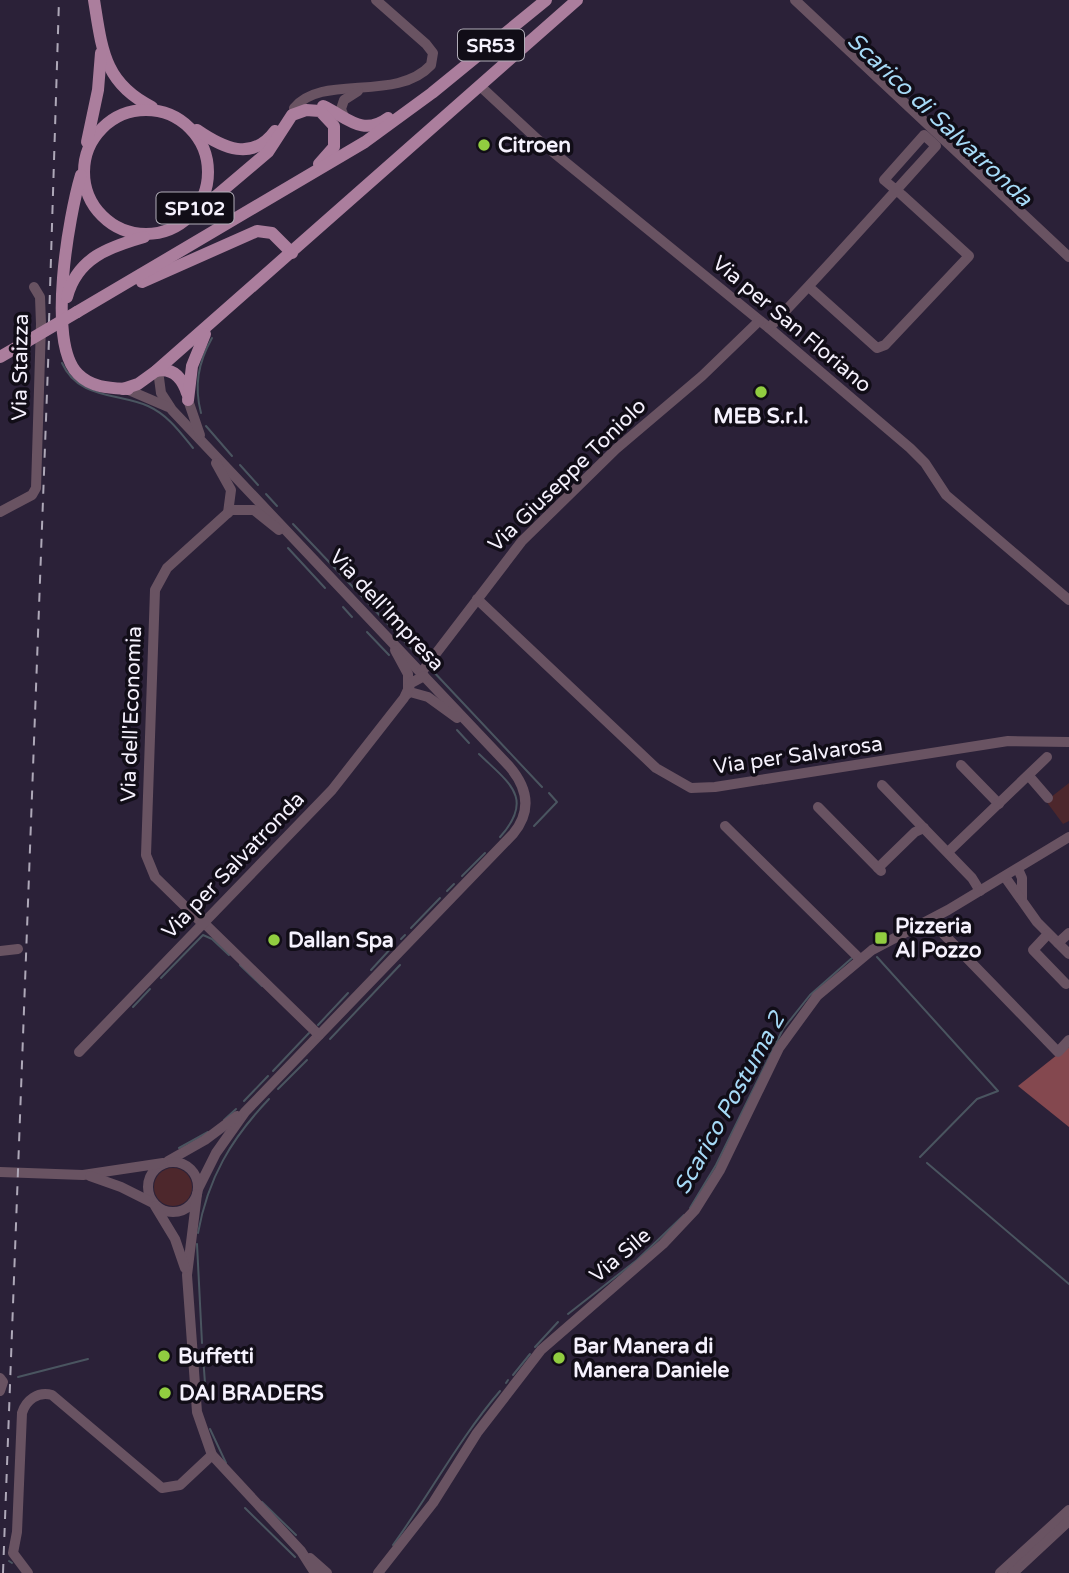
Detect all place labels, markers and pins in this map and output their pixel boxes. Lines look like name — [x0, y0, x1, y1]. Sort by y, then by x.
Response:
place label: Citroen — [498, 133, 571, 158]
marker: Citroen — [476, 137, 492, 153]
marker: MEB S.r.l. — [753, 384, 769, 400]
place label: MEB S.r.l. — [713, 404, 809, 429]
place label: Pizzeria Al Pozzo — [895, 914, 982, 963]
place label: Dallan Spa — [288, 928, 394, 953]
marker: Pizzeria Al Pozzo — [873, 930, 889, 946]
marker: Dallan Spa — [266, 932, 282, 948]
place label: Bar Manera di Manera Daniele — [573, 1334, 730, 1383]
place label: Buffetti — [178, 1344, 254, 1369]
marker: Buffetti — [156, 1348, 172, 1364]
marker: Bar Manera di Manera Daniele — [551, 1350, 567, 1366]
place label: DAI BRADERS — [179, 1381, 324, 1406]
marker: DAI BRADERS — [157, 1385, 173, 1401]

